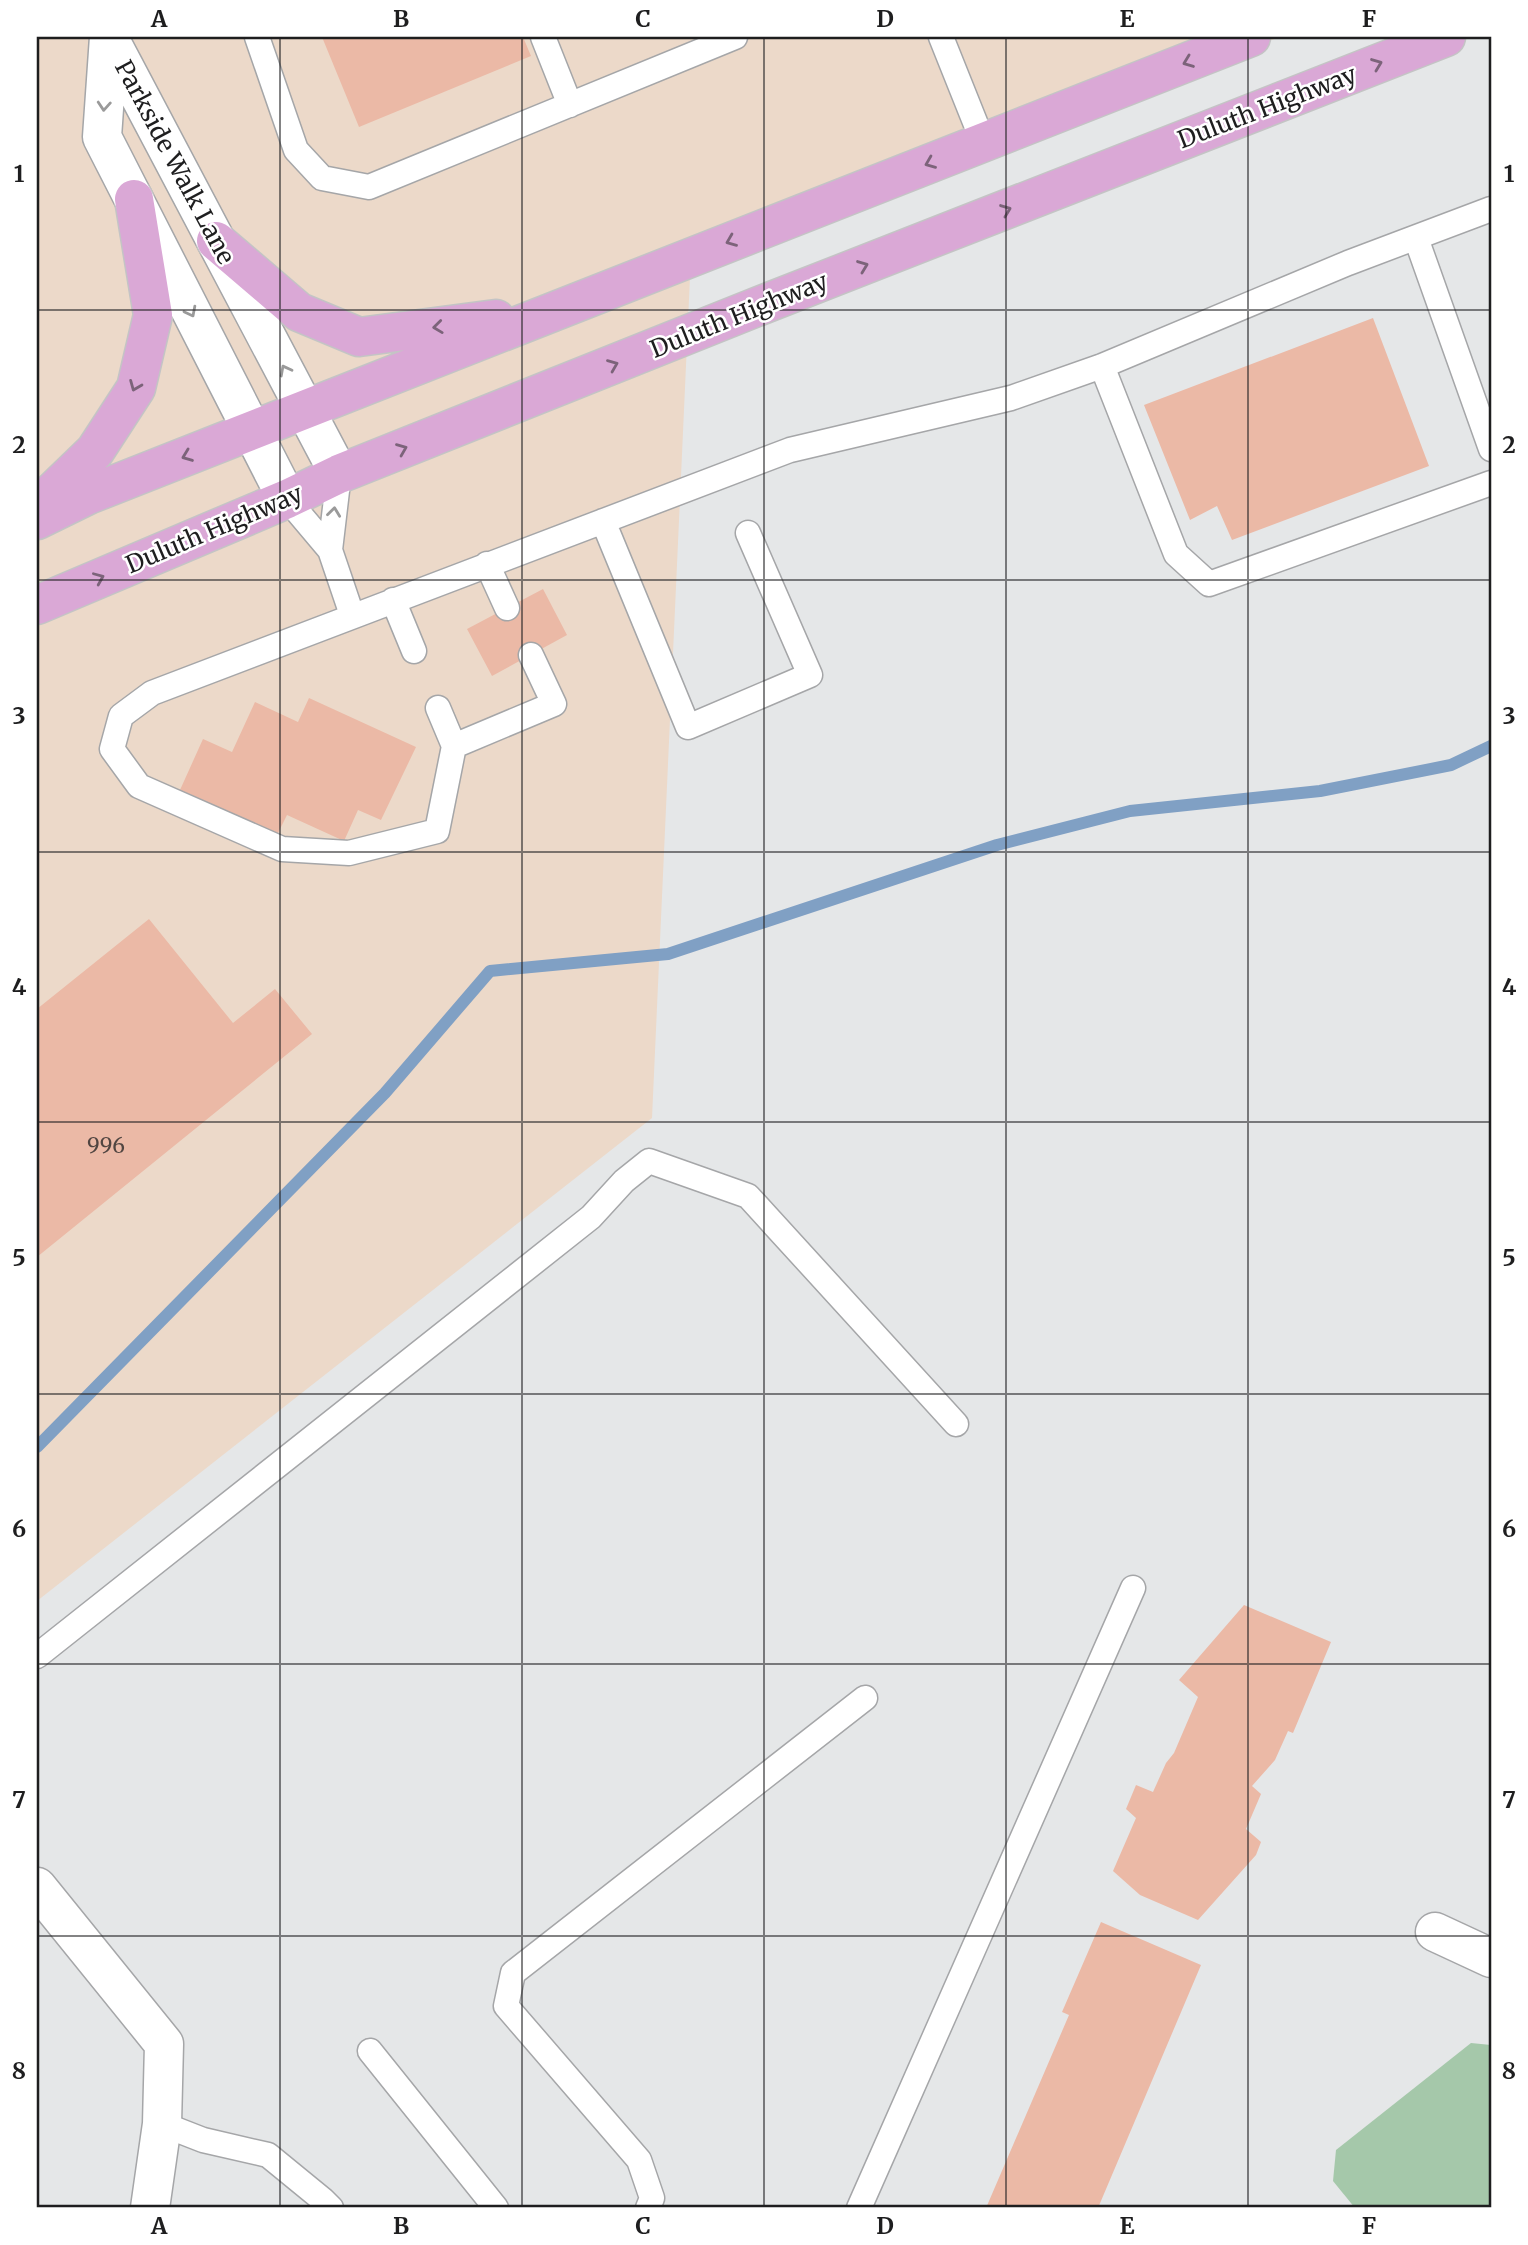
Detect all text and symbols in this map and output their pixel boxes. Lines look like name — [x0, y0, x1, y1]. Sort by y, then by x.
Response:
text: A — [150, 4, 168, 33]
text: B — [393, 4, 409, 33]
text: C — [635, 4, 651, 33]
text: D — [876, 4, 894, 33]
text: E — [1119, 4, 1135, 33]
text: F — [1362, 4, 1376, 33]
one-way arrow — [1182, 53, 1194, 67]
street label: Parkside Walk Lane — [108, 55, 242, 269]
one-way arrow — [1371, 58, 1383, 72]
street label: Duluth Highway — [1173, 59, 1361, 155]
one-way arrow — [97, 100, 112, 111]
one-way arrow — [925, 154, 937, 168]
text: 1 — [14, 159, 25, 188]
text: 1 — [1504, 159, 1515, 188]
one-way arrow — [999, 204, 1011, 218]
one-way arrow — [726, 233, 738, 247]
one-way arrow — [857, 260, 869, 274]
street label: Duluth Highway — [646, 265, 832, 365]
one-way arrow — [183, 305, 197, 317]
one-way arrow — [432, 319, 443, 334]
one-way arrow — [607, 359, 619, 373]
one-way arrow — [280, 365, 293, 377]
one-way arrow — [129, 379, 143, 392]
text: 2 — [12, 430, 26, 459]
text: 2 — [1502, 430, 1516, 459]
one-way arrow — [396, 444, 408, 458]
one-way arrow — [182, 447, 194, 461]
street label: Duluth Highway — [121, 478, 307, 580]
one-way arrow — [327, 506, 342, 518]
one-way arrow — [92, 572, 105, 586]
text: 3 — [12, 701, 26, 730]
text: 3 — [1502, 701, 1516, 730]
text: 4 — [12, 972, 27, 1001]
text: 4 — [1502, 972, 1517, 1001]
house number: 996 — [87, 1132, 125, 1159]
text: 5 — [12, 1243, 26, 1272]
text: 5 — [1502, 1243, 1516, 1272]
text: 6 — [12, 1514, 26, 1543]
text: 6 — [1502, 1514, 1516, 1543]
text: 7 — [12, 1785, 26, 1814]
text: 7 — [1502, 1785, 1516, 1814]
text: 8 — [12, 2056, 26, 2085]
text: 8 — [1502, 2056, 1516, 2085]
text: A — [150, 2211, 168, 2240]
text: B — [393, 2211, 409, 2240]
text: C — [635, 2211, 651, 2240]
text: D — [876, 2211, 894, 2240]
text: E — [1119, 2211, 1135, 2240]
text: F — [1362, 2211, 1376, 2240]

